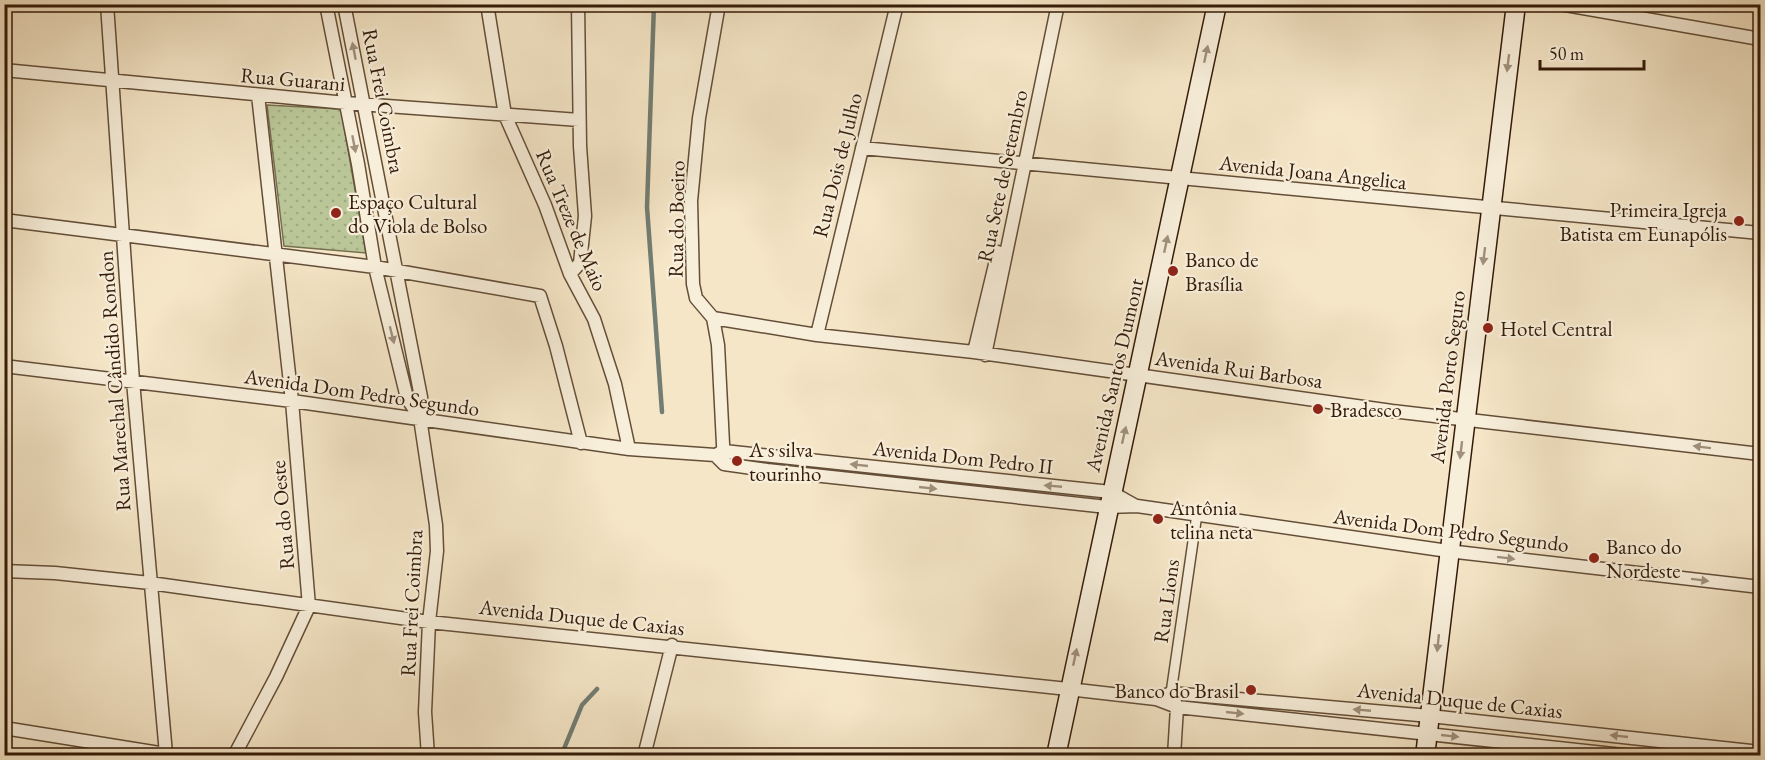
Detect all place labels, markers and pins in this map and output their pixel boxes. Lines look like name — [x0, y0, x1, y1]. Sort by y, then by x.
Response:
place label: Espaço Cultural do Viola de Bolso — [348, 188, 487, 239]
place label: Primeira Igreja Batista em Eunapólis — [1560, 196, 1728, 247]
marker: Espaço Cultural do Viola de Bolso — [329, 206, 343, 220]
marker: Primeira Igreja Batista em Eunapólis — [1732, 214, 1746, 228]
place label: Banco de Brasília — [1185, 246, 1258, 297]
marker: Banco de Brasília — [1166, 264, 1180, 278]
place label: Hotel Central — [1500, 315, 1613, 342]
marker: Hotel Central — [1481, 321, 1495, 335]
place label: Bradesco — [1330, 396, 1402, 423]
marker: Bradesco — [1311, 402, 1325, 416]
place label: A s silva tourinho — [748, 436, 822, 487]
marker: A s silva tourinho — [730, 454, 744, 468]
place label: Antônia telina neta — [1169, 494, 1254, 545]
marker: Antônia telina neta — [1151, 512, 1165, 526]
place label: Banco do Nordeste — [1606, 533, 1682, 584]
marker: Banco do Nordeste — [1587, 551, 1601, 565]
place label: Banco do Brasil — [1115, 677, 1239, 704]
marker: Banco do Brasil — [1244, 683, 1258, 697]

